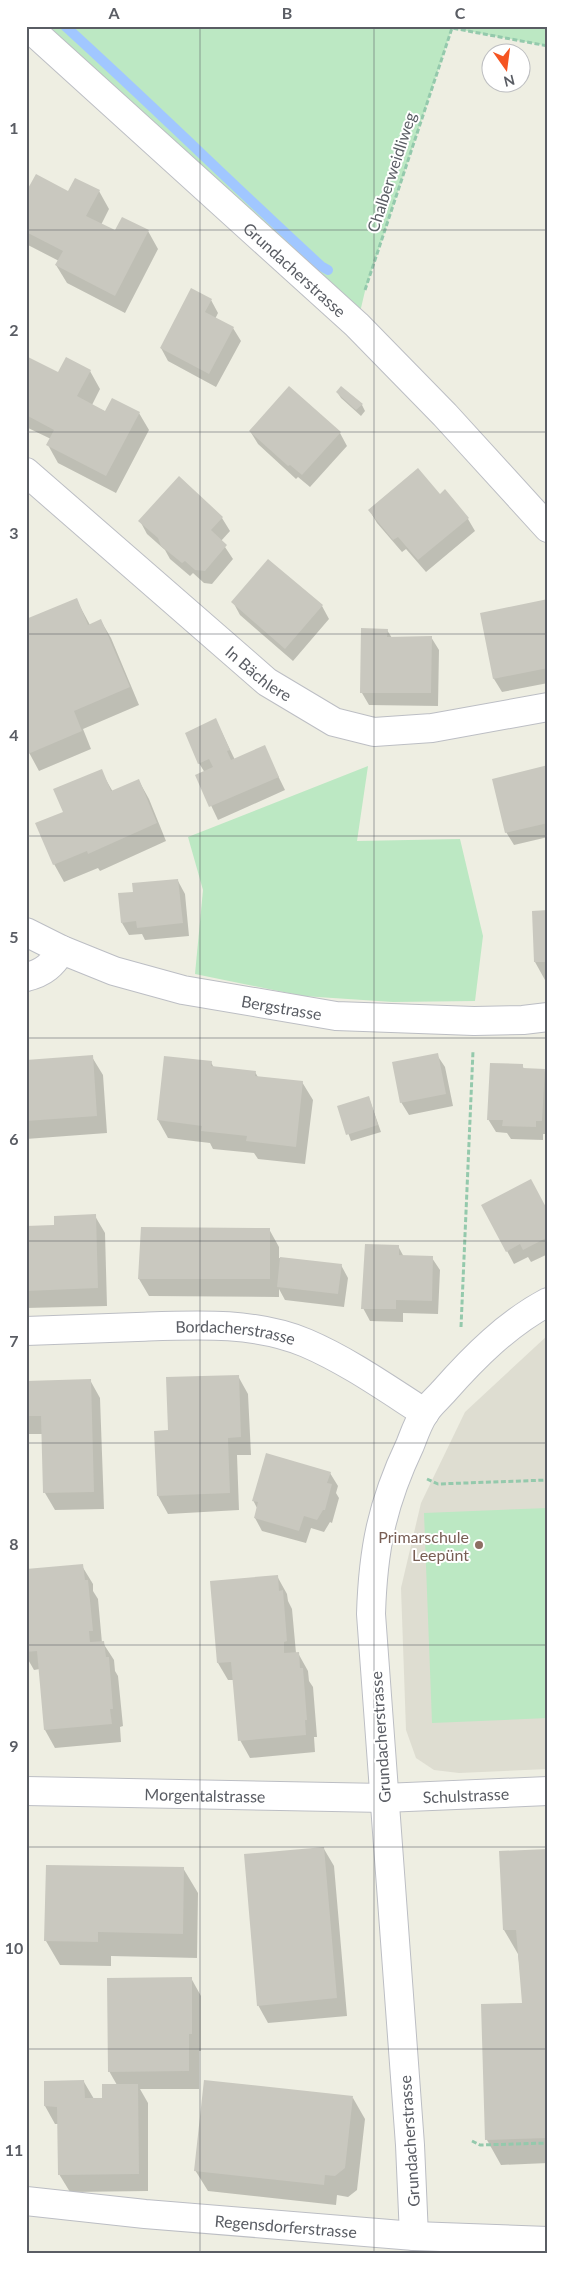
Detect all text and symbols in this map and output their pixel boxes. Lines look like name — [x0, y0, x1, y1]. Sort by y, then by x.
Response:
text: A — [107, 3, 120, 22]
text: B — [282, 3, 292, 22]
text: C — [455, 3, 466, 22]
north arrow — [482, 42, 532, 92]
text: N — [502, 72, 517, 91]
street label: Chalberweidliweg — [363, 110, 419, 234]
text: 1 — [9, 118, 19, 137]
street label: Grundacherstrasse — [240, 218, 350, 320]
text: 2 — [9, 320, 19, 339]
text: 3 — [9, 523, 19, 542]
street label: In Bächlere — [222, 641, 296, 704]
text: 4 — [9, 725, 19, 744]
text: 5 — [9, 927, 19, 946]
street label: Bergstrasse — [240, 991, 323, 1023]
text: 6 — [9, 1129, 19, 1148]
street label: Bordacherstrasse — [175, 1316, 298, 1348]
text: 7 — [9, 1331, 19, 1350]
place label: Primarschule Leepünt — [378, 1527, 469, 1564]
text: 8 — [9, 1534, 19, 1553]
marker: Primarschule Leepünt — [473, 1539, 485, 1551]
street label: Grundacherstrasse — [366, 1671, 394, 1803]
text: 9 — [9, 1736, 19, 1755]
street label: Schulstrasse — [422, 1783, 510, 1806]
street label: Morgentalstrasse — [144, 1784, 266, 1805]
text: 10 — [5, 1938, 23, 1957]
street label: Grundacherstrasse — [395, 2075, 423, 2207]
text: 11 — [5, 2140, 23, 2159]
street label: Regensdorferstrasse — [214, 2210, 358, 2241]

